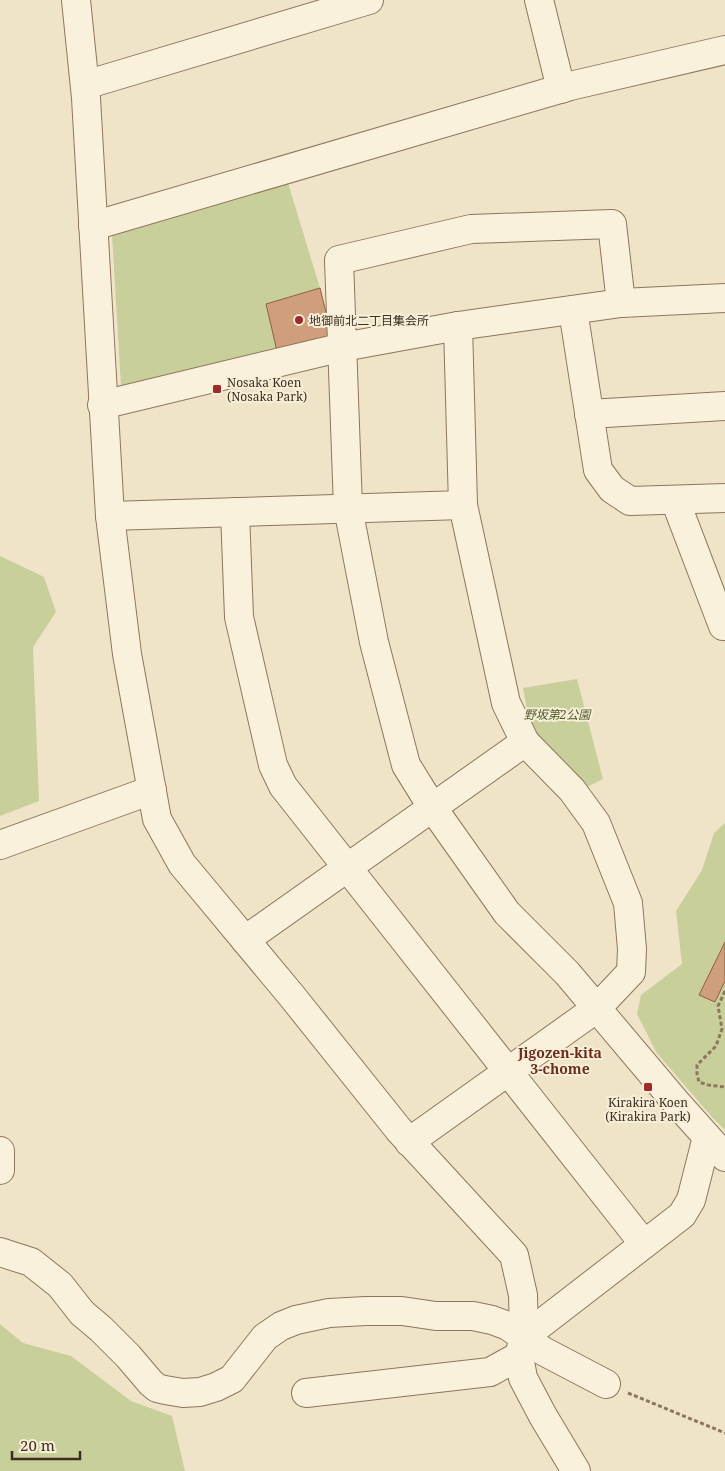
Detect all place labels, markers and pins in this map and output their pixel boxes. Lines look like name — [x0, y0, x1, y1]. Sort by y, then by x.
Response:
place label: 地御前北二丁目集会所 — [309, 312, 429, 329]
marker: 地御前北二丁目集会所 — [293, 314, 305, 326]
place label: Nosaka Koen (Nosaka Park) — [227, 374, 307, 405]
marker: Nosaka Koen (Nosaka Park) — [211, 383, 223, 395]
marker: Kirakira Koen (Kirakira Park) — [642, 1081, 654, 1093]
place label: Kirakira Koen (Kirakira Park) — [605, 1094, 691, 1125]

